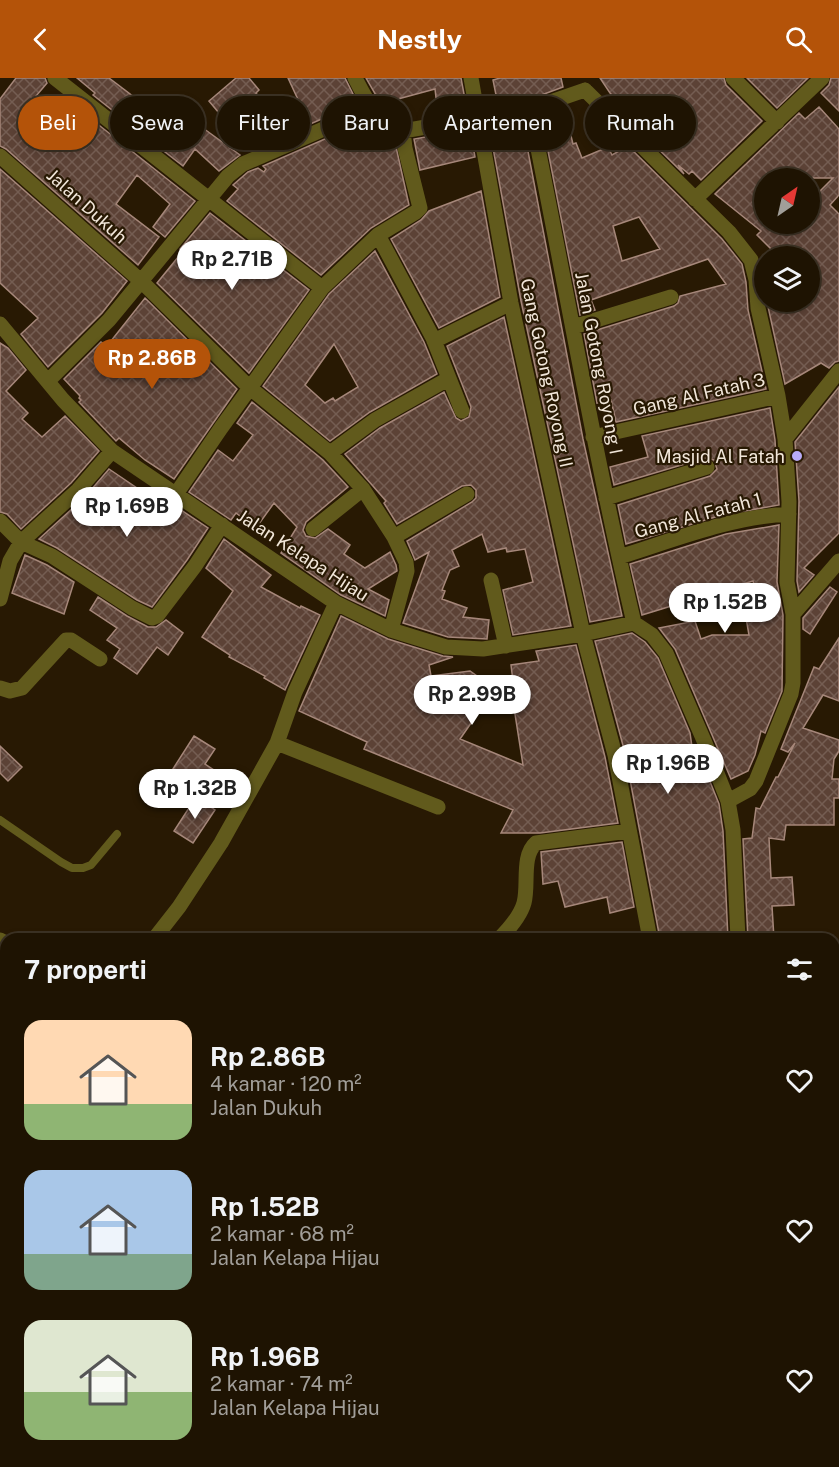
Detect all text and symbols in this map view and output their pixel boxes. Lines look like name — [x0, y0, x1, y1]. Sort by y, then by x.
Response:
icon: back — [24, 23, 57, 56]
text: Nestly — [377, 23, 462, 55]
icon: search — [782, 23, 815, 56]
chip: Beli — [18, 96, 98, 150]
chip: Sewa — [110, 96, 205, 150]
chip: Filter — [217, 96, 310, 150]
chip: Baru — [322, 96, 411, 150]
chip: Apartemen — [423, 96, 573, 150]
chip: Rumah — [585, 96, 696, 150]
street label: Jalan Dukuh — [42, 164, 132, 248]
north arrow — [754, 168, 820, 234]
map controls — [754, 168, 820, 312]
pin: Rp 2.71B — [170, 240, 294, 291]
button: layers — [754, 246, 820, 312]
text: Rp 2.71B — [191, 247, 273, 271]
street label: Jalan Gotong Royong I — [571, 270, 627, 456]
street label: Gang Gotong Royong II — [517, 277, 577, 469]
pin: Rp 2.86B — [90, 339, 214, 390]
text: Rp 2.86B — [108, 346, 196, 370]
street label: Gang Al Fatah 3 — [631, 369, 767, 419]
place label: Masjid Al Fatah — [656, 446, 785, 467]
marker: Masjid Al Fatah — [790, 449, 804, 463]
pin: Rp 1.69B — [65, 487, 189, 538]
street label: Gang Al Fatah 1 — [632, 488, 764, 542]
text: Rp 1.69B — [85, 494, 169, 518]
street label: Jalan Kelapa Hijau — [233, 505, 373, 605]
pin: Rp 1.52B — [663, 583, 787, 634]
text: Rp 1.52B — [683, 590, 767, 614]
pin: Rp 2.99B — [410, 675, 534, 726]
text: Rp 2.99B — [428, 682, 516, 706]
pin: Rp 1.96B — [606, 744, 730, 795]
text: Rp 1.96B — [626, 751, 710, 775]
pin: Rp 1.32B — [133, 769, 257, 820]
text: Rp 1.32B — [153, 776, 237, 800]
icon: filters — [783, 953, 816, 986]
text: 7 properti — [24, 954, 147, 985]
text: Rp 2.86B — [210, 1041, 325, 1072]
icon: home — [72, 1044, 144, 1116]
icon: heart — [783, 1064, 816, 1097]
text: 4 kamar · 120 m² — [210, 1072, 362, 1096]
text: Jalan Dukuh — [210, 1096, 322, 1120]
text: Rp 1.52B — [210, 1191, 320, 1222]
icon: home — [72, 1194, 144, 1266]
icon: heart — [783, 1214, 816, 1247]
text: 2 kamar · 68 m² — [210, 1222, 354, 1246]
text: Jalan Kelapa Hijau — [210, 1246, 380, 1270]
text: Rp 1.96B — [210, 1341, 320, 1372]
icon: home — [72, 1344, 144, 1416]
icon: heart — [783, 1364, 816, 1397]
text: 2 kamar · 74 m² — [210, 1372, 353, 1396]
text: Jalan Kelapa Hijau — [210, 1396, 380, 1420]

